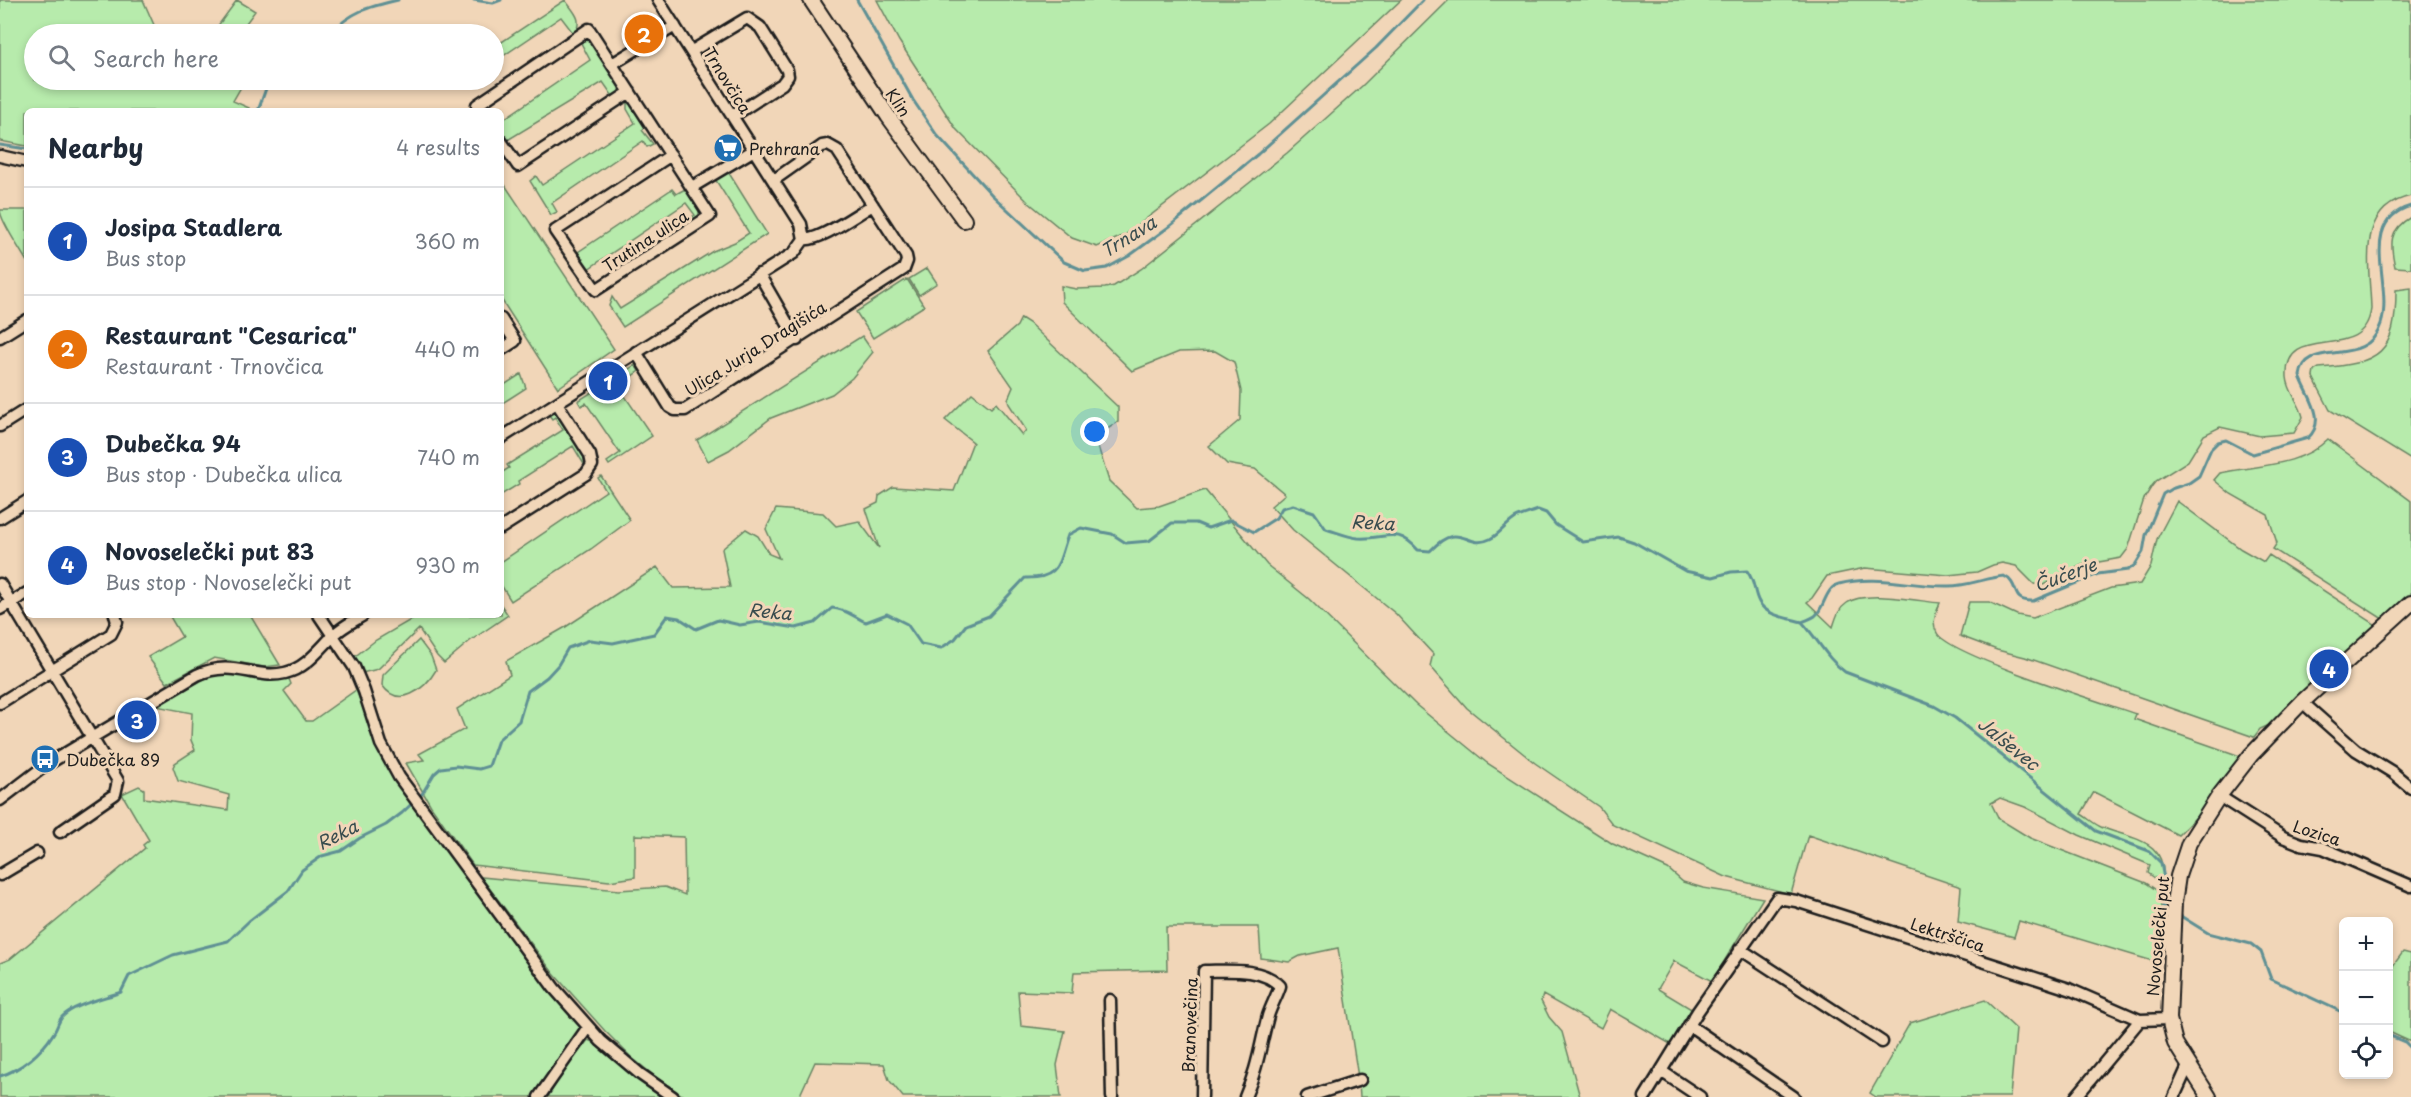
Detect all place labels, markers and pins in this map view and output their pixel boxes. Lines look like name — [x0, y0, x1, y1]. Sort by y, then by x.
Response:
pin: 2 — [624, 12, 664, 57]
supermarket icon: Prehrana — [712, 132, 744, 164]
place label: Prehrana — [749, 136, 820, 160]
pin: 1 — [588, 358, 628, 404]
pin: 4 — [2310, 646, 2348, 692]
pin: 3 — [118, 698, 156, 742]
bus stop icon: Dubečka 89 — [29, 743, 61, 775]
place label: Dubečka 89 — [66, 747, 160, 771]

